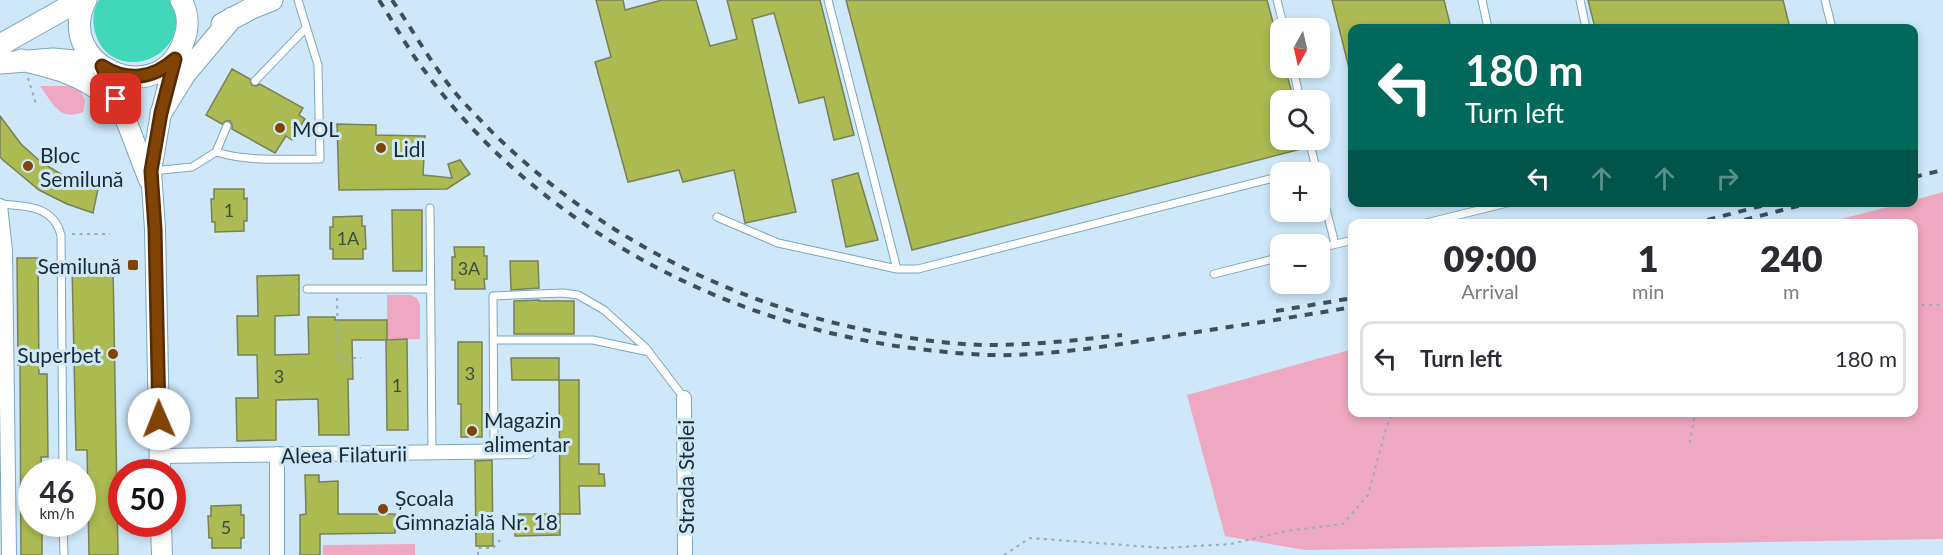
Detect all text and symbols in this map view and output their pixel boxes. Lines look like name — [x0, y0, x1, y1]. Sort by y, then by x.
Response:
north arrow — [1270, 18, 1330, 78]
map controls — [1270, 18, 1330, 294]
text: 180 m — [1465, 45, 1583, 95]
icon: left — [1366, 48, 1444, 126]
pin — [90, 73, 141, 124]
icon: arrive — [99, 82, 132, 115]
button: search — [1270, 90, 1330, 150]
text: Turn left — [1465, 96, 1564, 129]
place label: MOL — [292, 116, 339, 141]
marker: MOL — [273, 121, 287, 135]
place label: Lidl — [393, 136, 426, 161]
marker: Lidl — [374, 141, 388, 155]
place label: Bloc Semilună — [40, 142, 124, 191]
marker: Bloc Semilună — [21, 159, 35, 173]
button: + — [1270, 162, 1330, 222]
icon: left — [1522, 162, 1555, 195]
icon: ahead — [1585, 162, 1618, 195]
icon: ahead — [1648, 162, 1681, 195]
icon: right — [1711, 162, 1744, 195]
house number: 1 — [224, 199, 234, 221]
house number: 1A — [337, 227, 360, 249]
button: − — [1270, 234, 1330, 294]
text: 09:00 — [1443, 236, 1537, 280]
text: 1 — [1638, 236, 1659, 280]
text: 240 — [1760, 236, 1823, 280]
place label: Semilună — [37, 253, 121, 278]
house number: 3A — [458, 257, 481, 279]
marker: Semilună — [126, 258, 140, 272]
text: Arrival — [1461, 279, 1519, 303]
text: min — [1632, 279, 1664, 303]
text: m — [1783, 279, 1799, 303]
place label: Superbet — [17, 342, 101, 367]
icon: left — [1369, 342, 1402, 375]
text: Turn left — [1420, 345, 1502, 372]
text: 180 m — [1835, 345, 1897, 372]
marker: Superbet — [106, 347, 120, 361]
house number: 3 — [465, 362, 475, 384]
house number: 3 — [274, 365, 284, 387]
house number: 1 — [392, 374, 402, 396]
position arrow — [127, 387, 191, 451]
place label: Magazin alimentar — [484, 407, 570, 456]
street label: Strada Stelei — [673, 420, 698, 534]
marker: Magazin alimentar — [465, 424, 479, 438]
street label: Aleea Filaturii — [281, 440, 407, 468]
speed limit sign: 50 — [108, 459, 186, 537]
text: 46 — [40, 473, 74, 509]
place label: Școala Gimnazială Nr. 18 — [395, 485, 558, 534]
marker: Școala Gimnazială Nr. 18 — [376, 502, 390, 516]
text: km/h — [39, 504, 75, 522]
house number: 5 — [221, 516, 231, 538]

